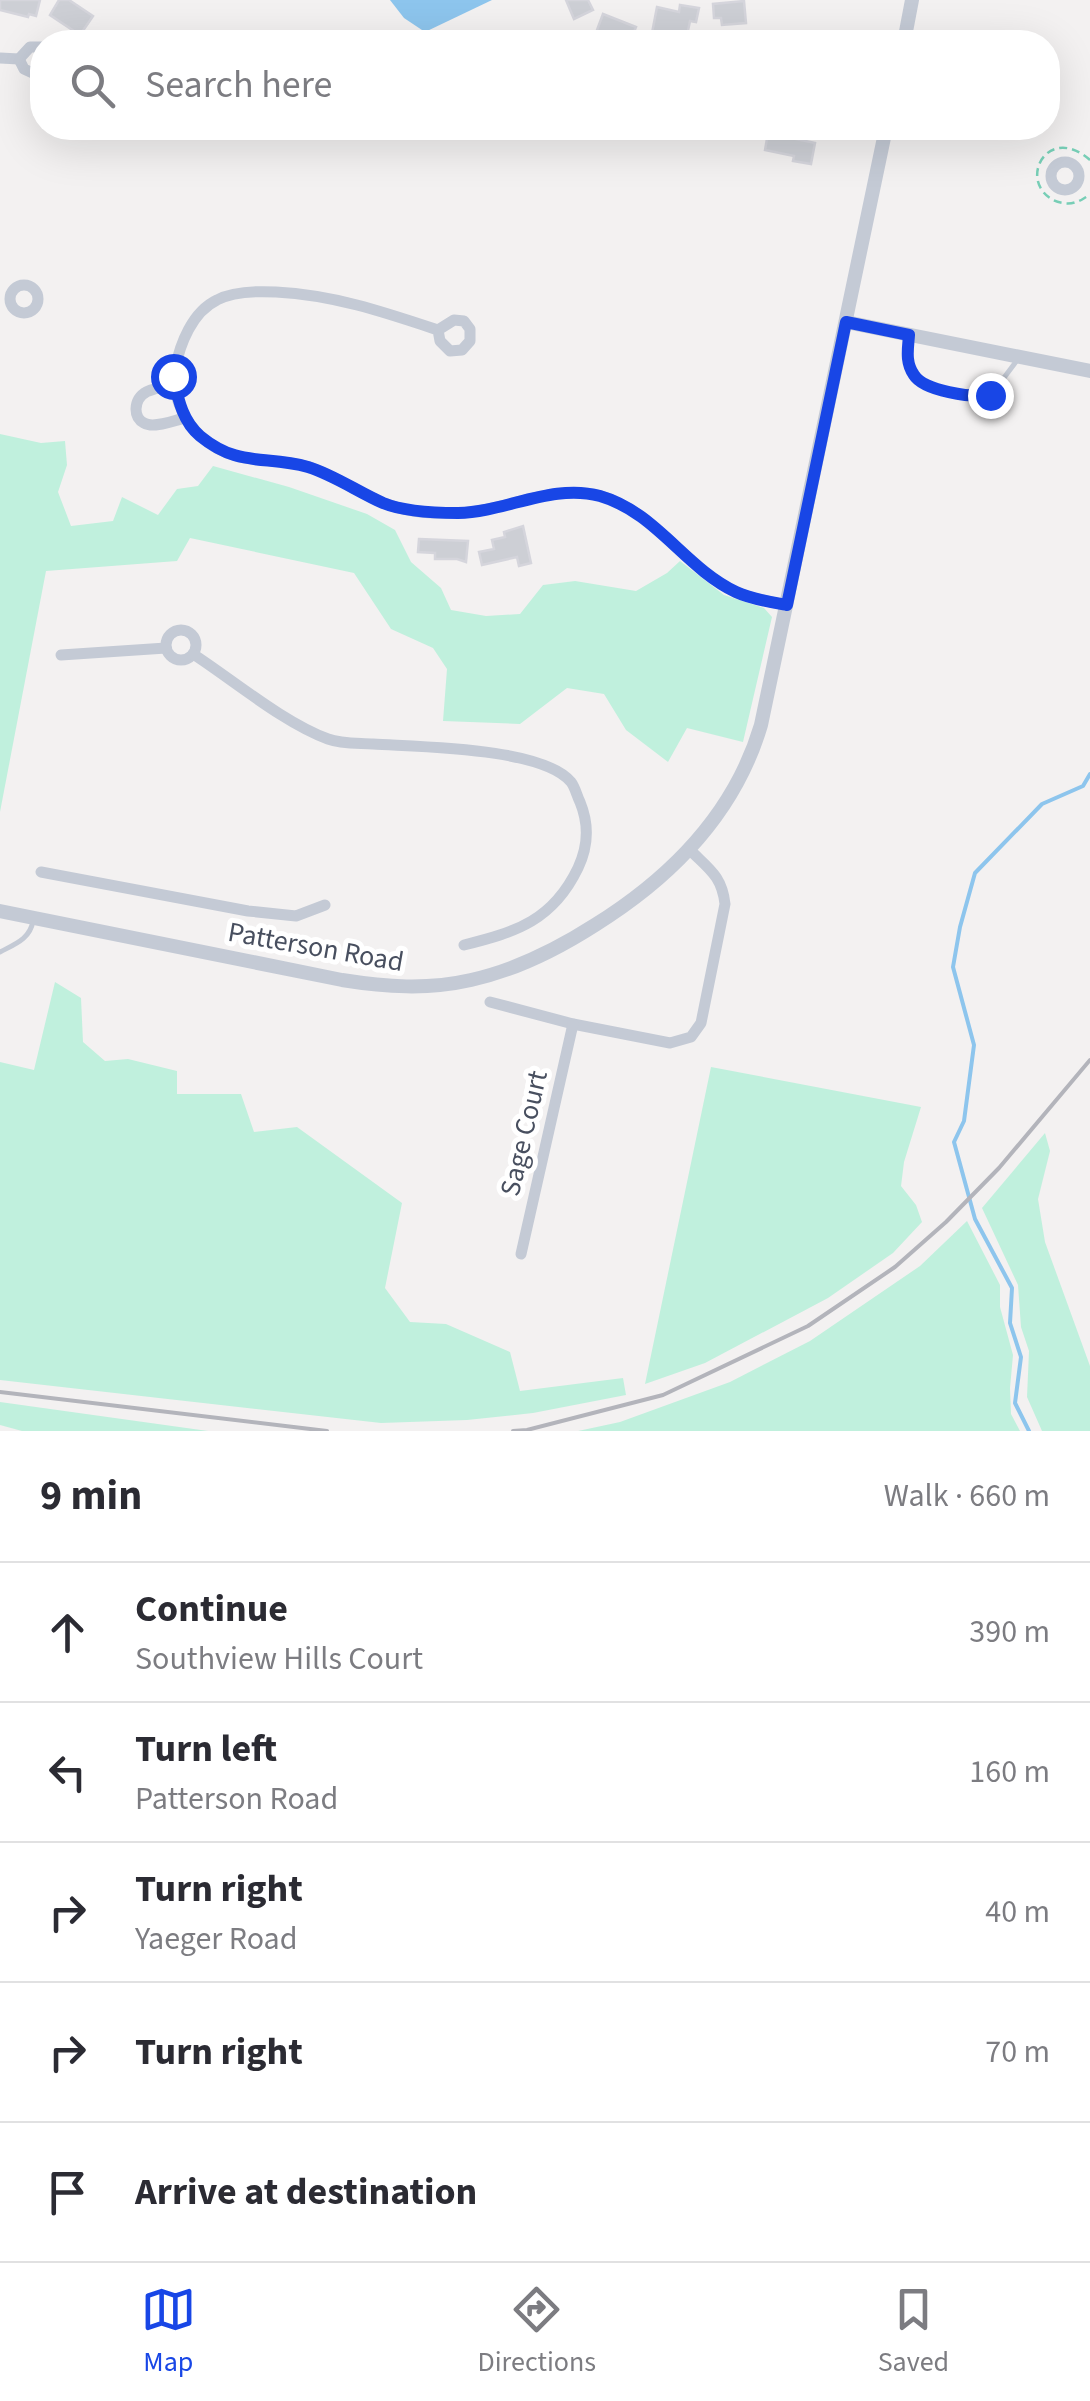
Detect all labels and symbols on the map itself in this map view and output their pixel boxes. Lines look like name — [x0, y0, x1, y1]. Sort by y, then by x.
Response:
route start — [151, 354, 197, 400]
route end — [968, 373, 1014, 419]
street label: Patterson Road — [225, 912, 407, 982]
street label: Sage Court — [490, 1066, 558, 1200]

